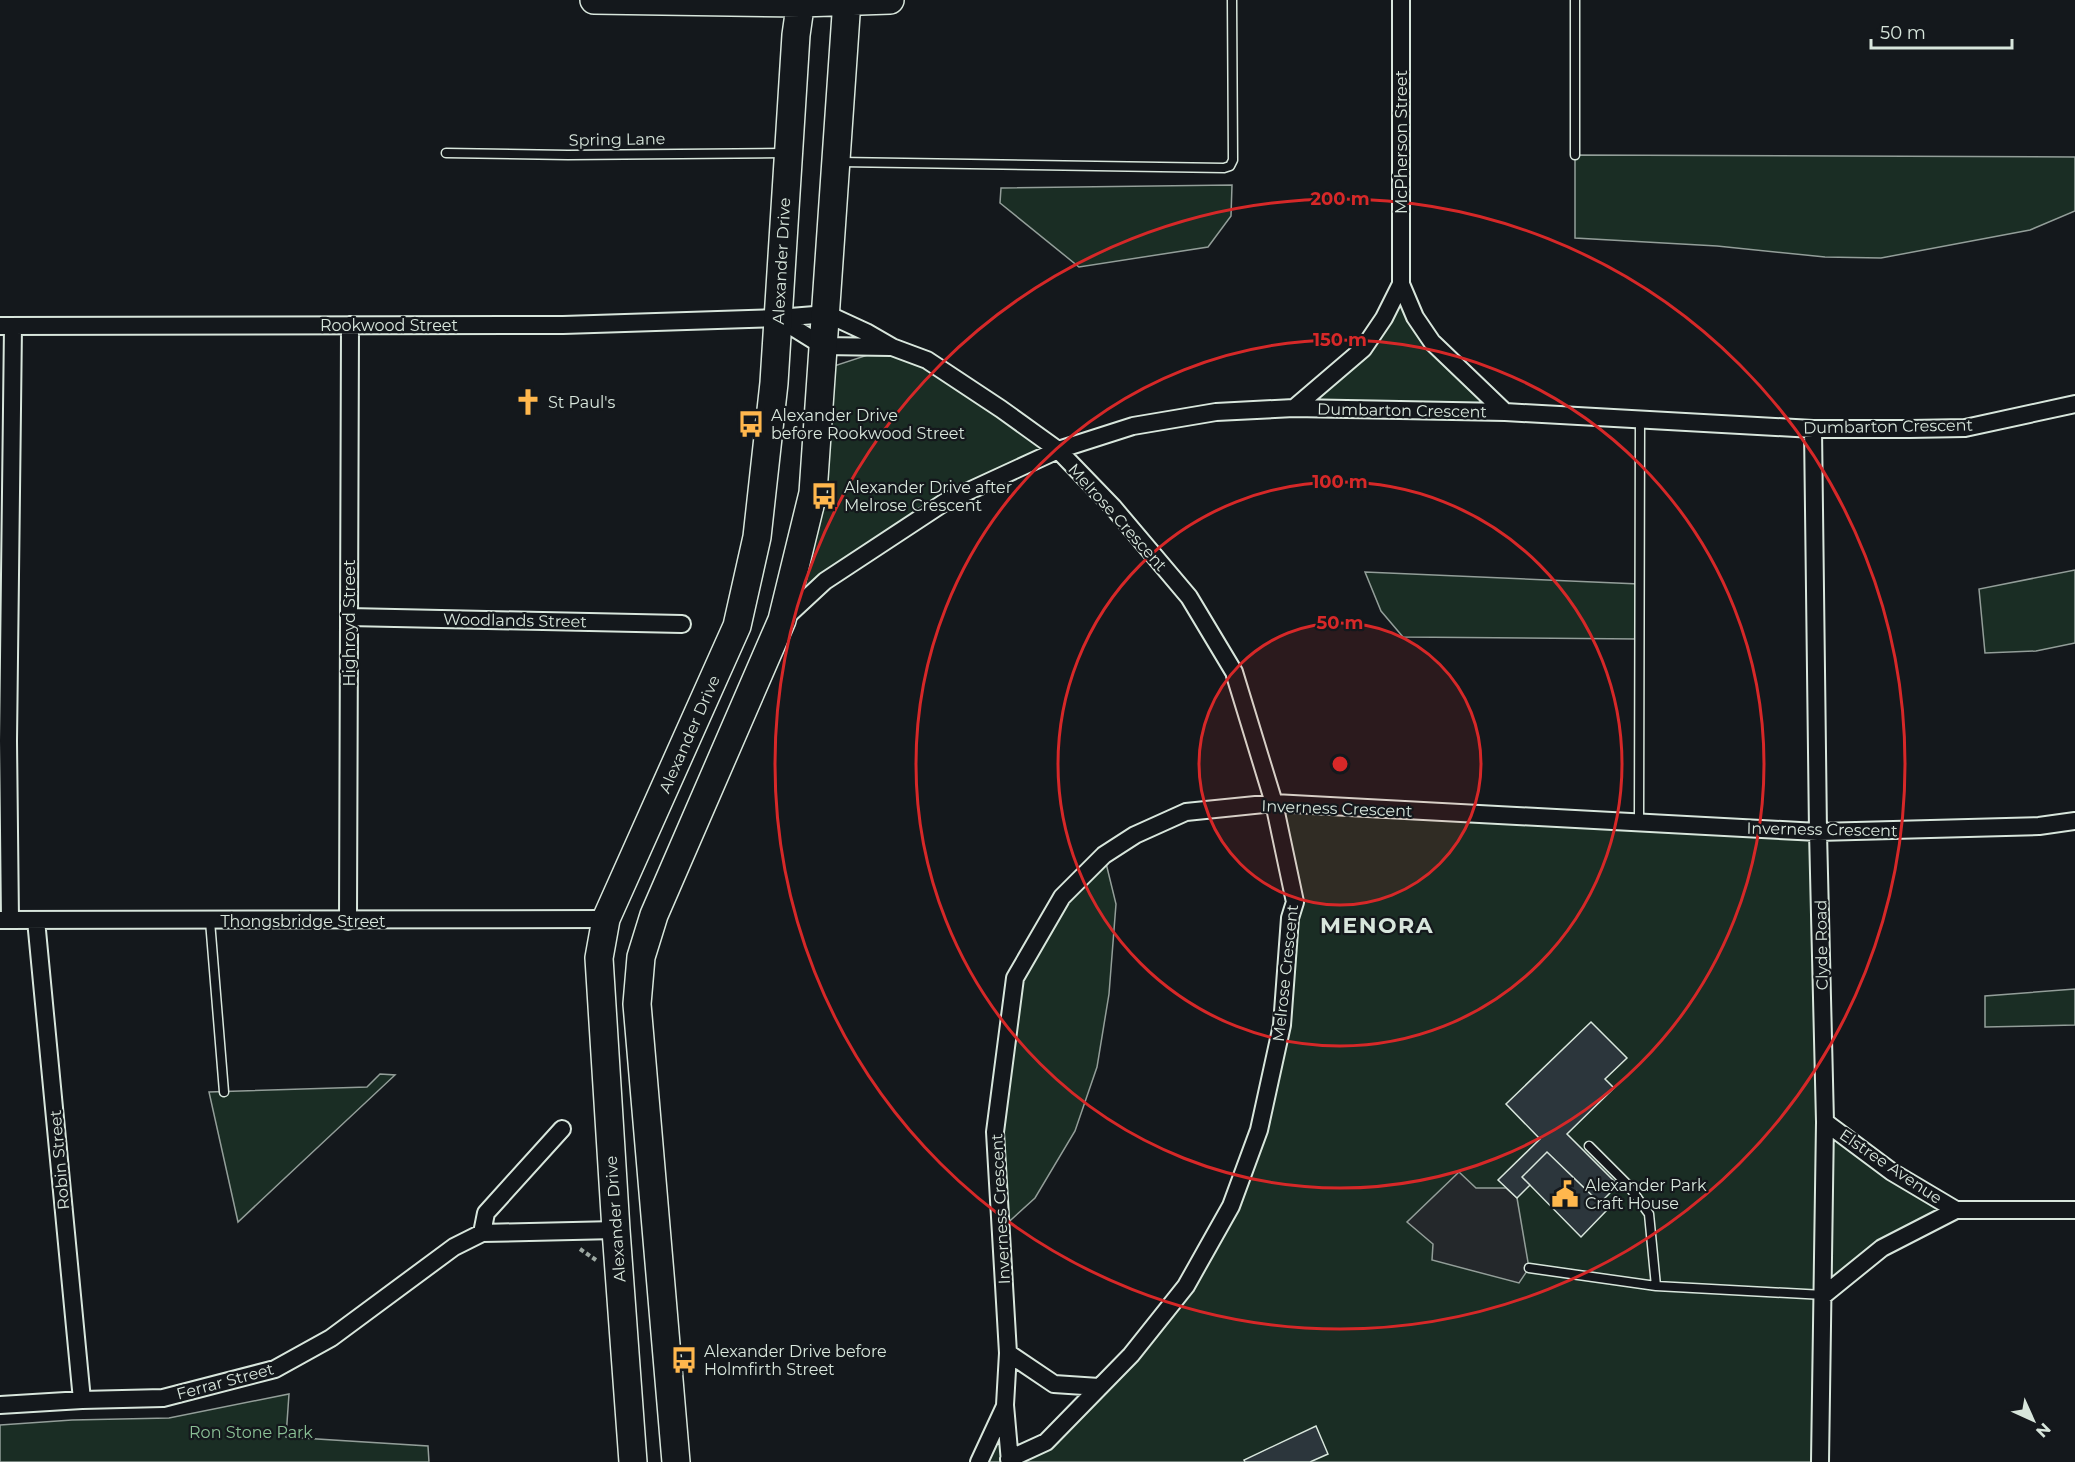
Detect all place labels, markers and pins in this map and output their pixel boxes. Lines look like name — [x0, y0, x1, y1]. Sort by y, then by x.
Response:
church icon: St Paul's — [513, 387, 543, 417]
place label: St Paul's — [548, 393, 616, 412]
place label: Alexander Drive before Rookwood Street — [771, 406, 965, 443]
bus stop icon: Alexander Drive before Rookwood Street — [736, 409, 766, 439]
place label: Alexander Drive after Melrose Crescent — [844, 478, 1012, 515]
bus stop icon: Alexander Drive after Melrose Crescent — [809, 481, 839, 511]
centre of rings — [1330, 754, 1350, 774]
place label: Alexander Park Craft House — [1585, 1176, 1707, 1213]
public building icon: Alexander Park Craft House — [1550, 1179, 1580, 1209]
place label: Alexander Drive before Holmfirth Street — [704, 1342, 887, 1379]
bus stop icon: Alexander Drive before Holmfirth Street — [669, 1345, 699, 1375]

